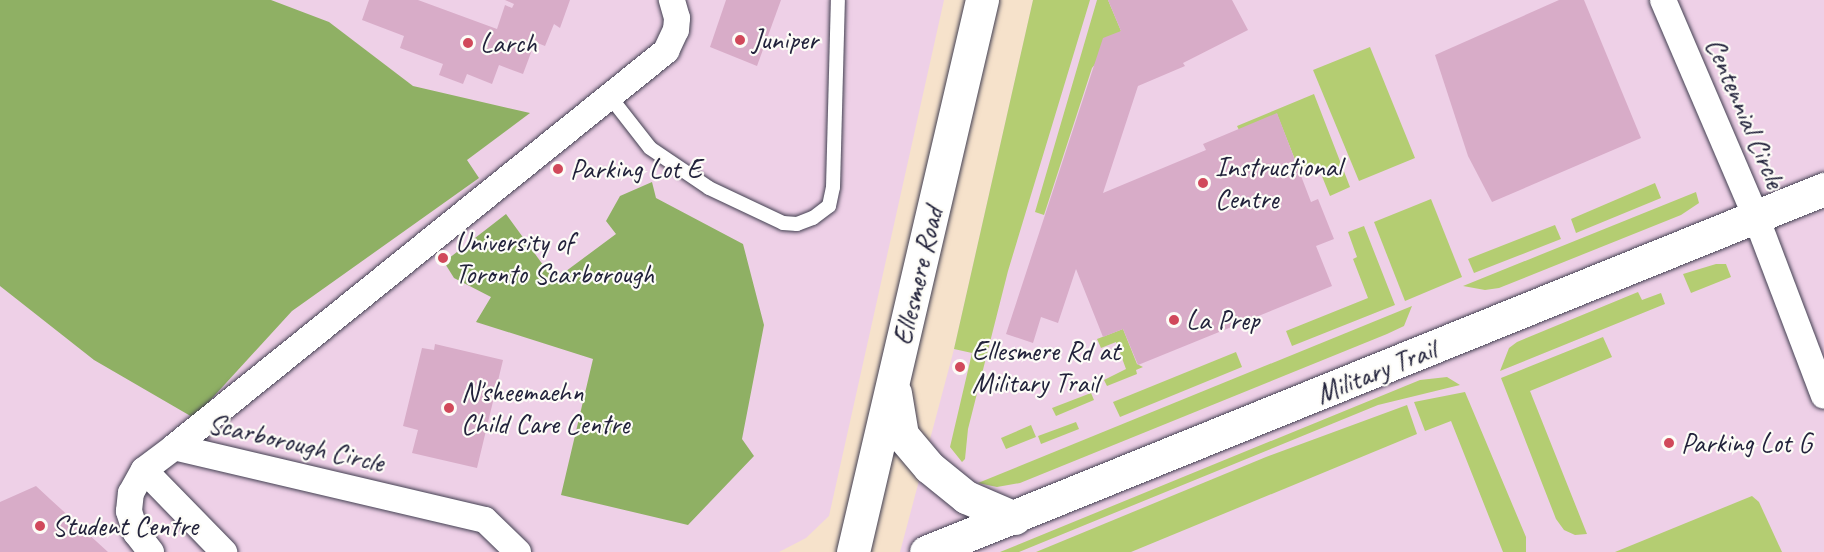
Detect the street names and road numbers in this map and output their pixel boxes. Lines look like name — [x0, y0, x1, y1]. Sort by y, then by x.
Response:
street label: Centennial Circle — [1698, 33, 1792, 193]
street label: Ellesmere Road — [886, 204, 950, 348]
street label: Military Trail — [1312, 333, 1440, 411]
street label: Scarborough Circle — [205, 406, 387, 480]

